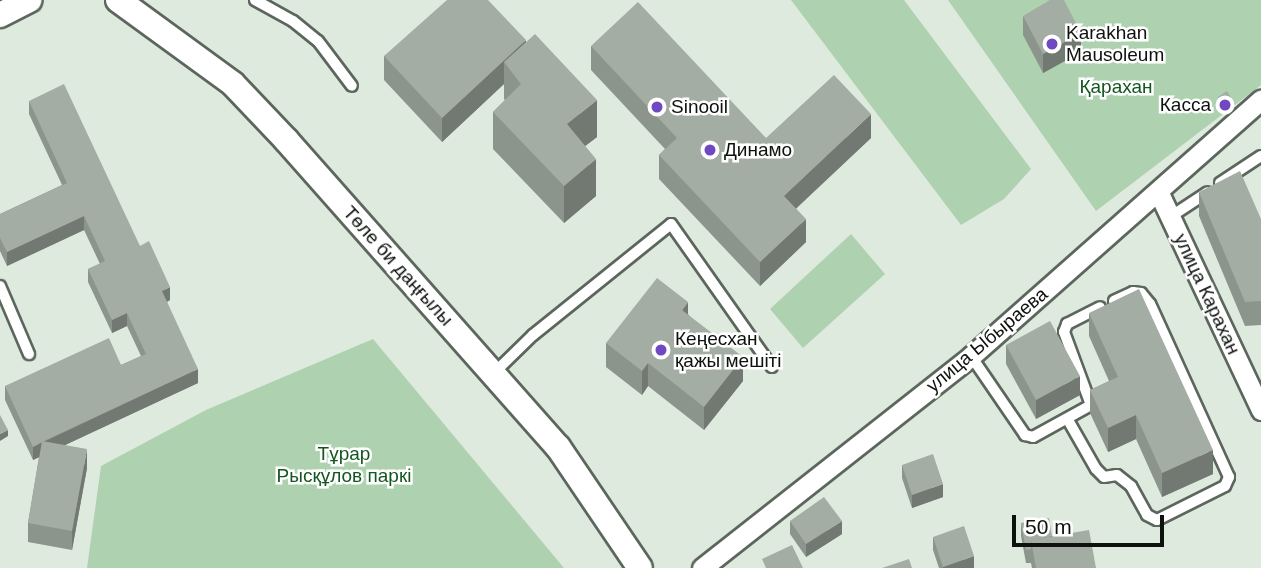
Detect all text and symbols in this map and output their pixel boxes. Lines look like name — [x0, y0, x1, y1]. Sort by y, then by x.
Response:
place label: Karakhan Mausoleum — [1066, 22, 1164, 66]
marker: Karakhan Mausoleum — [1044, 36, 1060, 52]
park label: Қарахан — [1079, 76, 1153, 98]
place label: Касса — [1160, 94, 1211, 116]
place label: Sinooil — [671, 96, 728, 118]
marker: Касса — [1217, 97, 1233, 113]
marker: Sinooil — [649, 99, 665, 115]
place label: Динамо — [724, 139, 792, 161]
marker: Динамо — [702, 142, 718, 158]
street label: Төле би даңғылы — [338, 201, 458, 331]
street label: улица Карахан — [1169, 230, 1245, 358]
street label: улица Ыбыраева — [922, 283, 1052, 397]
place label: Кеңесхан қажы мешіті — [675, 328, 782, 372]
marker: Кеңесхан қажы мешіті — [653, 342, 669, 358]
park label: Тұрар Рысқұлов паркі — [277, 443, 411, 487]
scale bar — [1016, 502, 1168, 546]
text: 50 m — [1025, 515, 1072, 538]

